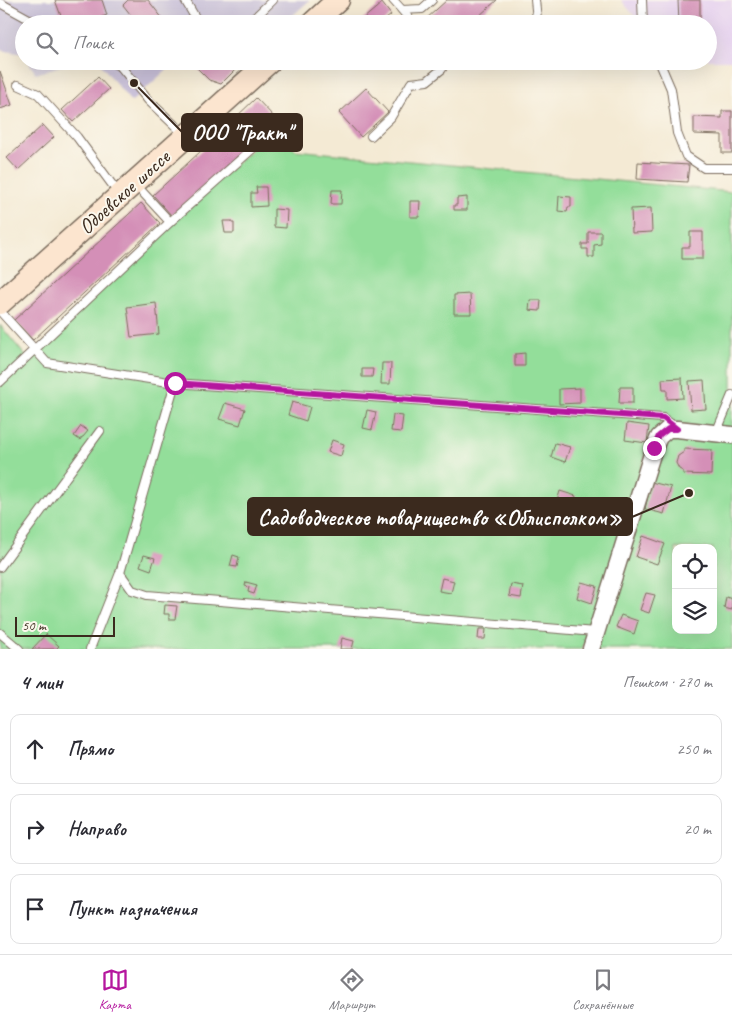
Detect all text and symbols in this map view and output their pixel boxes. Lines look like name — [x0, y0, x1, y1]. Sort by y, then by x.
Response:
search box — [15, 15, 717, 70]
icon: search — [33, 29, 61, 57]
text: Поиск — [73, 31, 113, 55]
callout: ООО "Тракт" — [182, 114, 302, 151]
text: ООО "Тракт" — [192, 119, 297, 147]
street label: Одоевское шоссе — [73, 143, 176, 240]
route start — [164, 372, 187, 395]
route end — [643, 437, 666, 460]
callout: Садоводческое товарищество «Облисполком» — [248, 498, 632, 535]
text: Садоводческое товарищество «Облисполком» — [258, 504, 623, 532]
map controls — [672, 544, 717, 634]
button: locate — [672, 544, 717, 589]
button: layers — [672, 589, 717, 634]
scale bar — [15, 614, 115, 637]
text: 50 m — [22, 617, 46, 634]
text: 4 мин — [20, 669, 63, 695]
text: Пешком · 270 m — [623, 672, 712, 692]
icon: ahead — [21, 735, 49, 763]
text: Прямо — [68, 737, 113, 761]
text: 250 m — [677, 739, 711, 759]
icon: right — [21, 815, 49, 843]
text: Направо — [68, 817, 126, 841]
text: 20 m — [684, 819, 711, 839]
icon: arrive — [21, 895, 49, 923]
text: Пункт назначения — [68, 897, 197, 921]
tab: Карта — [99, 966, 131, 1013]
tab: Маршрут — [329, 966, 375, 1013]
tab: Сохранённые — [572, 966, 633, 1013]

